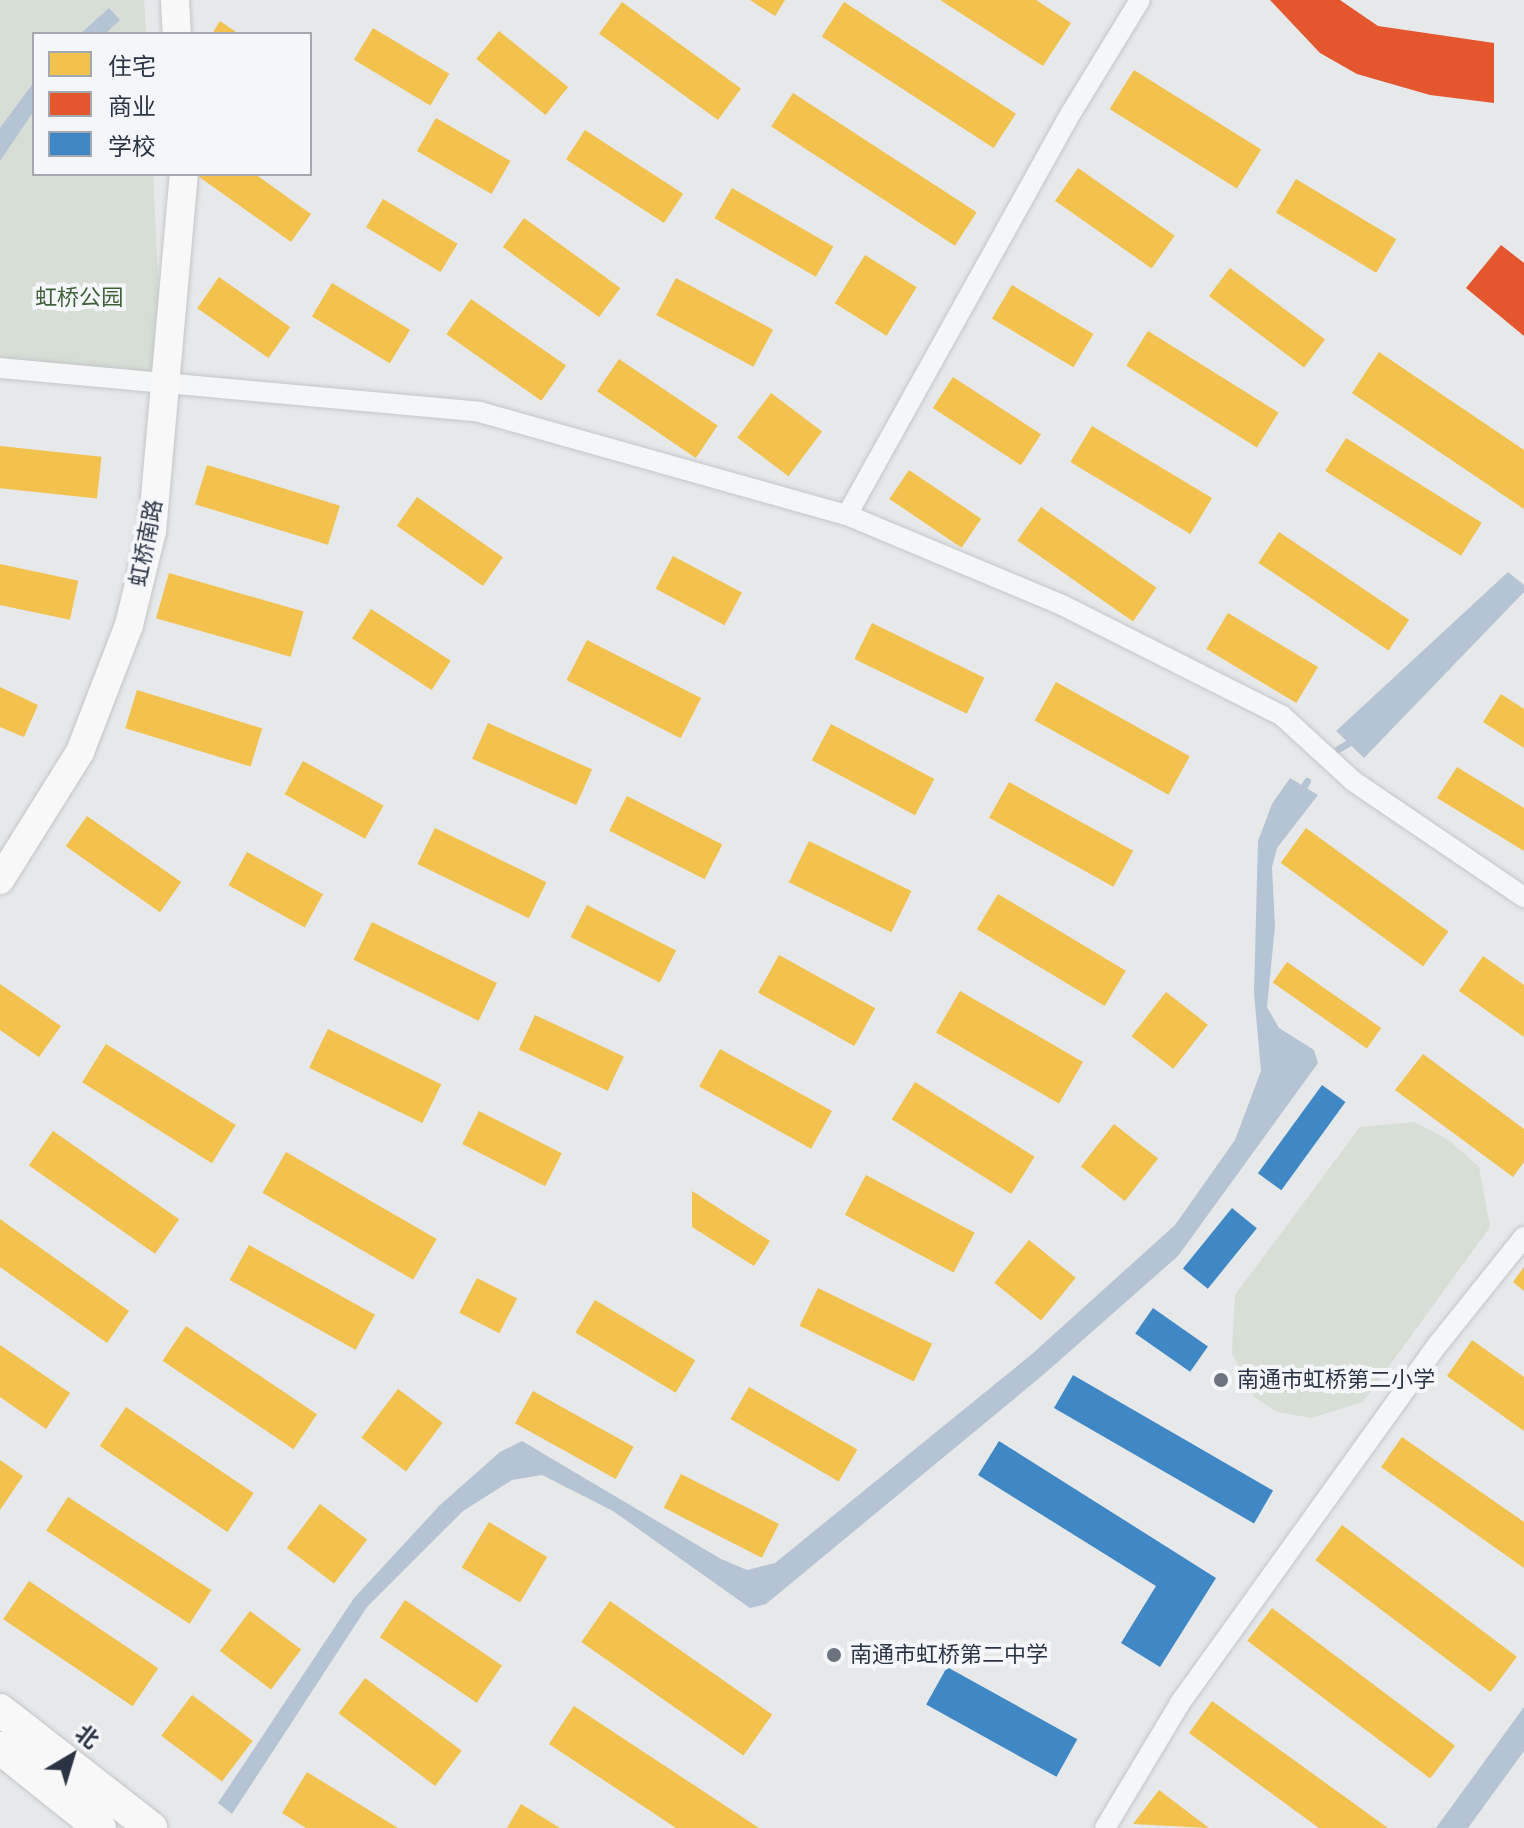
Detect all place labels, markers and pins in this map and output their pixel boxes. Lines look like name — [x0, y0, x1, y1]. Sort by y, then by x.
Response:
place label: 南通市虹桥第二小学 — [1237, 1367, 1435, 1393]
marker: 南通市虹桥第二小学 — [1212, 1371, 1230, 1389]
place label: 南通市虹桥第二中学 — [850, 1642, 1048, 1668]
marker: 南通市虹桥第二中学 — [825, 1646, 843, 1664]

